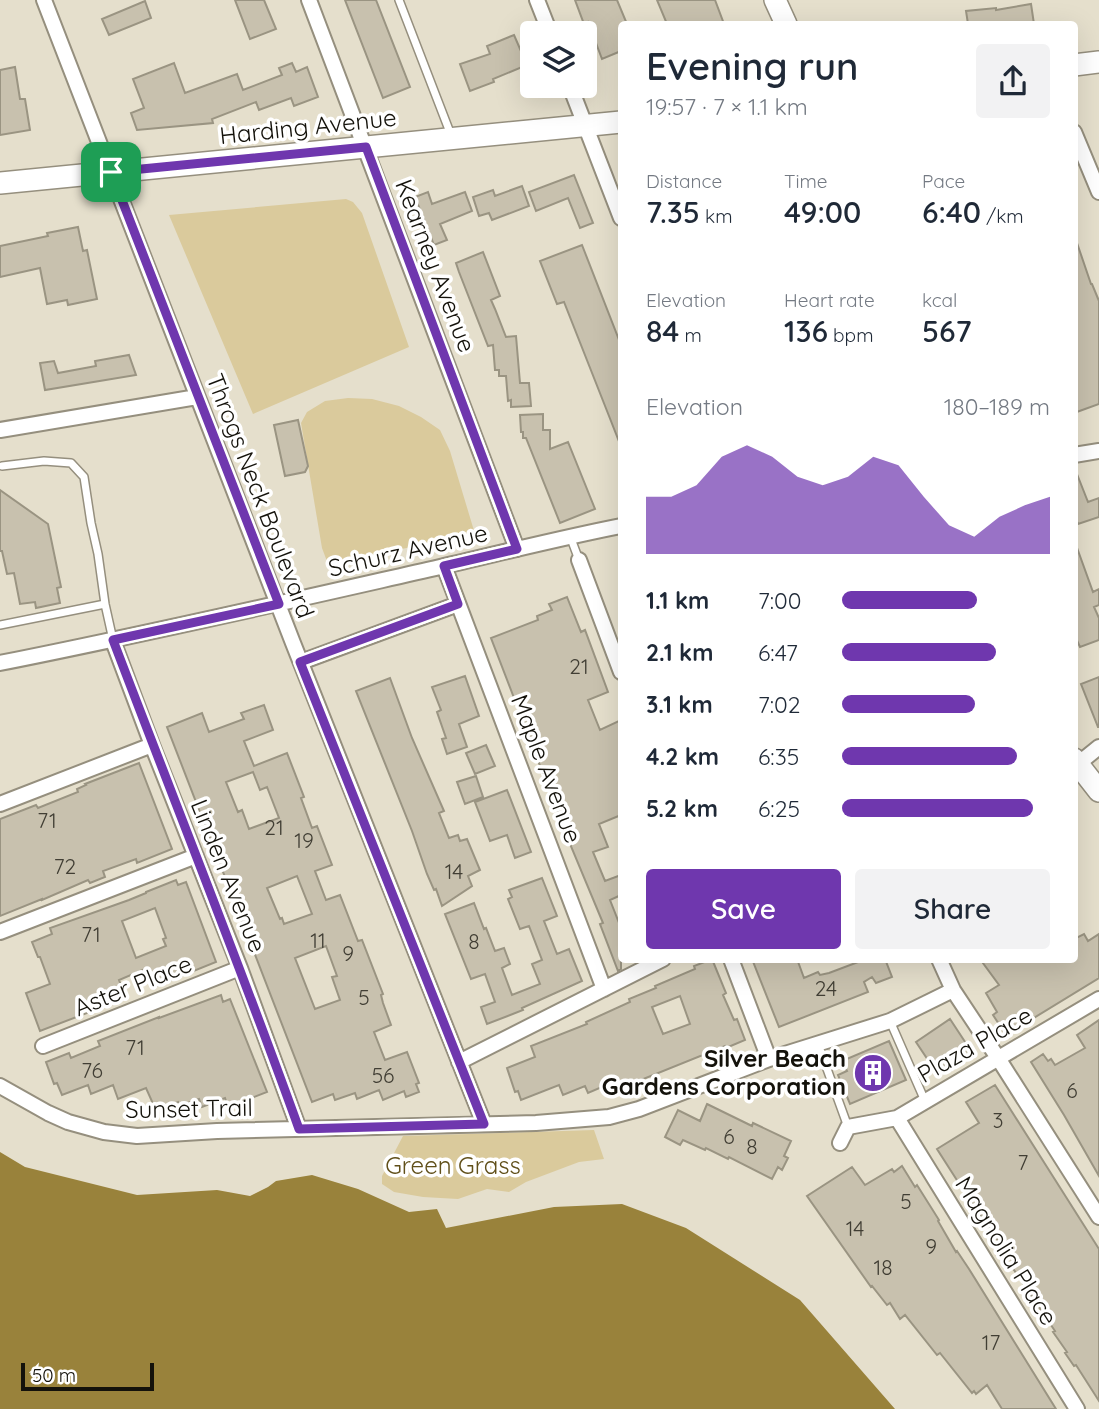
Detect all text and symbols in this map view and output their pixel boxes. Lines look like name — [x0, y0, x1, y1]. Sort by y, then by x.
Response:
map controls — [520, 21, 597, 98]
button: layers — [520, 21, 597, 98]
text: Evening run — [646, 42, 859, 90]
button: share — [976, 44, 1050, 118]
text: 19:57 · 7 × 1.1 km — [646, 92, 808, 121]
street label: Harding Avenue — [218, 102, 398, 150]
pin — [81, 142, 141, 202]
icon: arrive — [92, 153, 130, 191]
text: Distance — [646, 169, 722, 193]
text: Time — [784, 169, 828, 193]
text: Pace — [922, 169, 965, 193]
street label: Kearney Avenue — [389, 175, 483, 356]
text: 7.35 — [646, 193, 700, 231]
text: 49:00 — [784, 193, 861, 231]
text: 6:40 — [922, 193, 981, 231]
text: km — [700, 204, 733, 228]
text: /km — [981, 204, 1024, 228]
text: Elevation — [646, 288, 726, 312]
text: Heart rate — [784, 288, 875, 312]
text: kcal — [922, 288, 957, 312]
text: 84 — [646, 312, 679, 350]
text: 136 — [784, 312, 828, 350]
text: 567 — [922, 312, 972, 350]
text: m — [679, 323, 702, 347]
text: bpm — [828, 323, 873, 347]
street label: Throgs Neck Boulevard — [200, 369, 321, 622]
text: Elevation — [646, 392, 743, 421]
text: 180–189 m — [944, 392, 1050, 421]
street label: Schurz Avenue — [325, 517, 490, 583]
text: 1.1 km — [646, 586, 709, 615]
text: 7:00 — [758, 586, 801, 615]
text: 2.1 km — [646, 638, 713, 667]
text: 6:47 — [758, 638, 798, 667]
house number: 21 — [569, 653, 589, 679]
street label: Maple Avenue — [505, 690, 589, 847]
text: 3.1 km — [646, 690, 713, 719]
text: 7:02 — [758, 690, 801, 719]
text: 4.2 km — [646, 742, 719, 771]
text: 6:35 — [758, 742, 799, 771]
text: 5.2 km — [646, 794, 718, 823]
text: 6:25 — [758, 794, 800, 823]
street label: Linden Avenue — [185, 795, 273, 957]
house number: 71 — [37, 807, 57, 833]
house number: 21 — [264, 814, 284, 840]
house number: 19 — [294, 827, 314, 853]
house number: 72 — [54, 853, 76, 879]
house number: 14 — [445, 858, 463, 884]
button: Save — [646, 869, 841, 949]
button: Share — [855, 869, 1050, 949]
house number: 71 — [81, 921, 101, 947]
house number: 11 — [310, 927, 326, 953]
house number: 8 — [468, 928, 480, 954]
house number: 9 — [342, 940, 354, 966]
street label: Aster Place — [69, 948, 196, 1022]
house number: 24 — [815, 975, 837, 1001]
house number: 5 — [358, 984, 370, 1010]
street label: Plaza Place — [912, 999, 1037, 1089]
house number: 71 — [125, 1034, 145, 1060]
place label: Silver Beach Gardens Corporation — [602, 1043, 846, 1101]
building icon: Silver Beach Gardens Corporation — [852, 1052, 894, 1094]
house number: 76 — [81, 1057, 103, 1083]
house number: 56 — [372, 1062, 394, 1088]
house number: 6 — [1066, 1077, 1078, 1103]
street label: Sunset Trail — [125, 1092, 253, 1124]
house number: 3 — [992, 1107, 1004, 1133]
house number: 6 — [723, 1123, 735, 1149]
house number: 8 — [746, 1133, 758, 1159]
house number: 7 — [1018, 1149, 1029, 1175]
park label: Green Grass — [385, 1150, 521, 1180]
street label: Magnolia Place — [949, 1170, 1065, 1330]
house number: 5 — [900, 1188, 912, 1214]
house number: 14 — [846, 1215, 864, 1241]
house number: 9 — [925, 1233, 937, 1259]
house number: 18 — [873, 1254, 893, 1280]
house number: 17 — [982, 1329, 1000, 1355]
scale bar — [21, 1360, 154, 1392]
text: 50 m — [32, 1363, 76, 1387]

